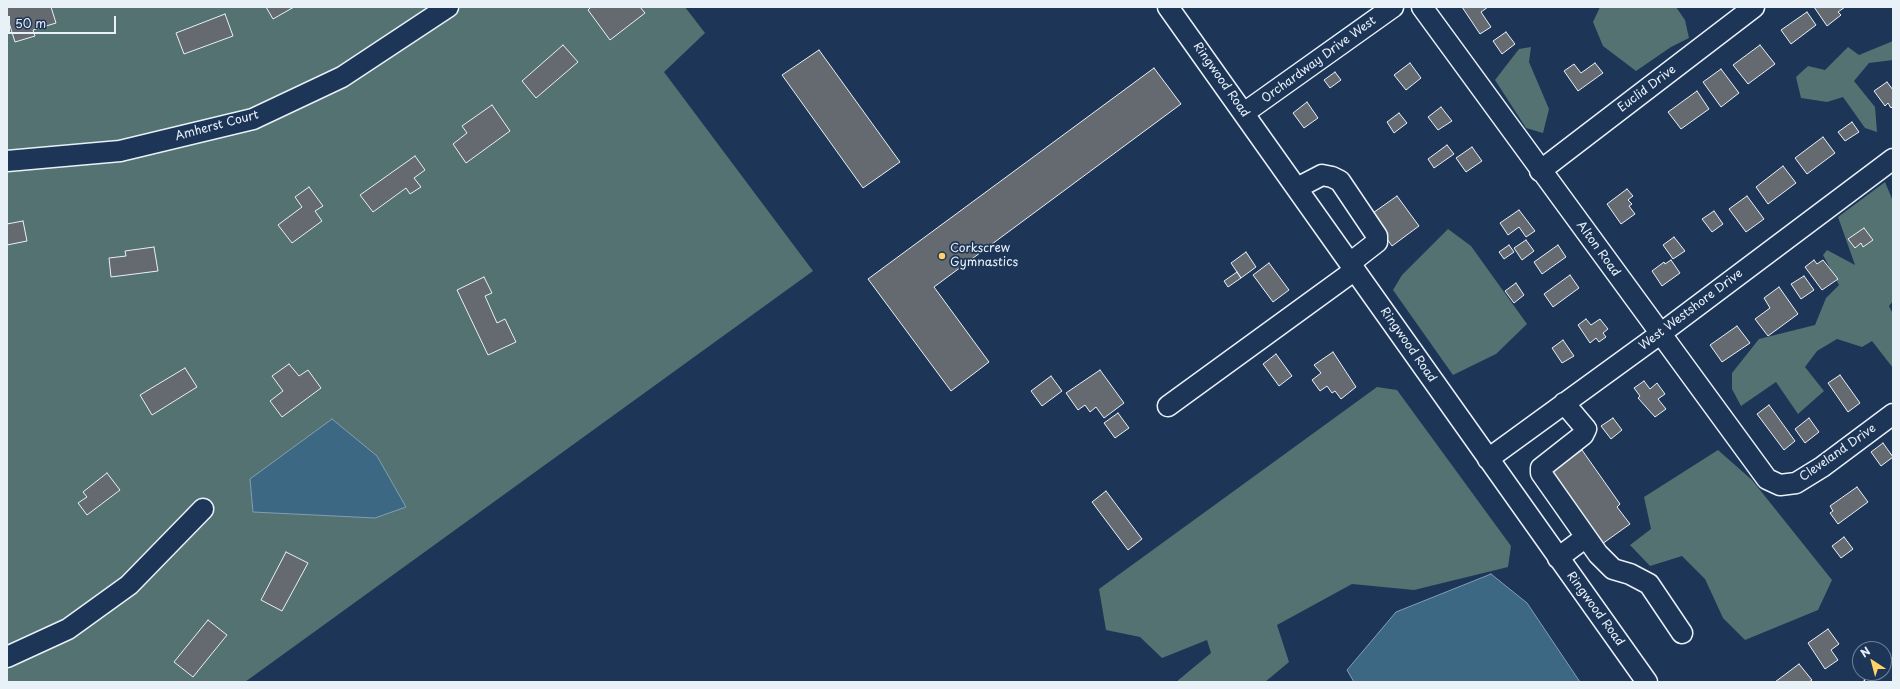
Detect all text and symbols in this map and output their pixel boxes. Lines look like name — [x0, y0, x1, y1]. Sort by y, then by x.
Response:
scale bar — [10, 8, 118, 34]
text: 50 m — [15, 14, 46, 32]
street label: Orchardway Drive West — [1259, 14, 1379, 106]
street label: Ringwood Road — [1190, 40, 1252, 120]
street label: Euclid Drive — [1615, 63, 1679, 115]
street label: Amherst Court — [174, 108, 260, 144]
street label: Alton Road — [1573, 219, 1623, 279]
place label: Corkscrew Gymnastics — [950, 242, 1018, 270]
marker: Corkscrew Gymnastics — [937, 251, 947, 261]
street label: West Westshore Drive — [1636, 266, 1746, 354]
street label: Ringwood Road — [1377, 305, 1439, 385]
street label: Cleveland Drive — [1797, 421, 1879, 485]
street label: Ringwood Road — [1563, 569, 1627, 649]
north arrow — [1852, 641, 1892, 681]
text: N — [1857, 642, 1874, 661]

